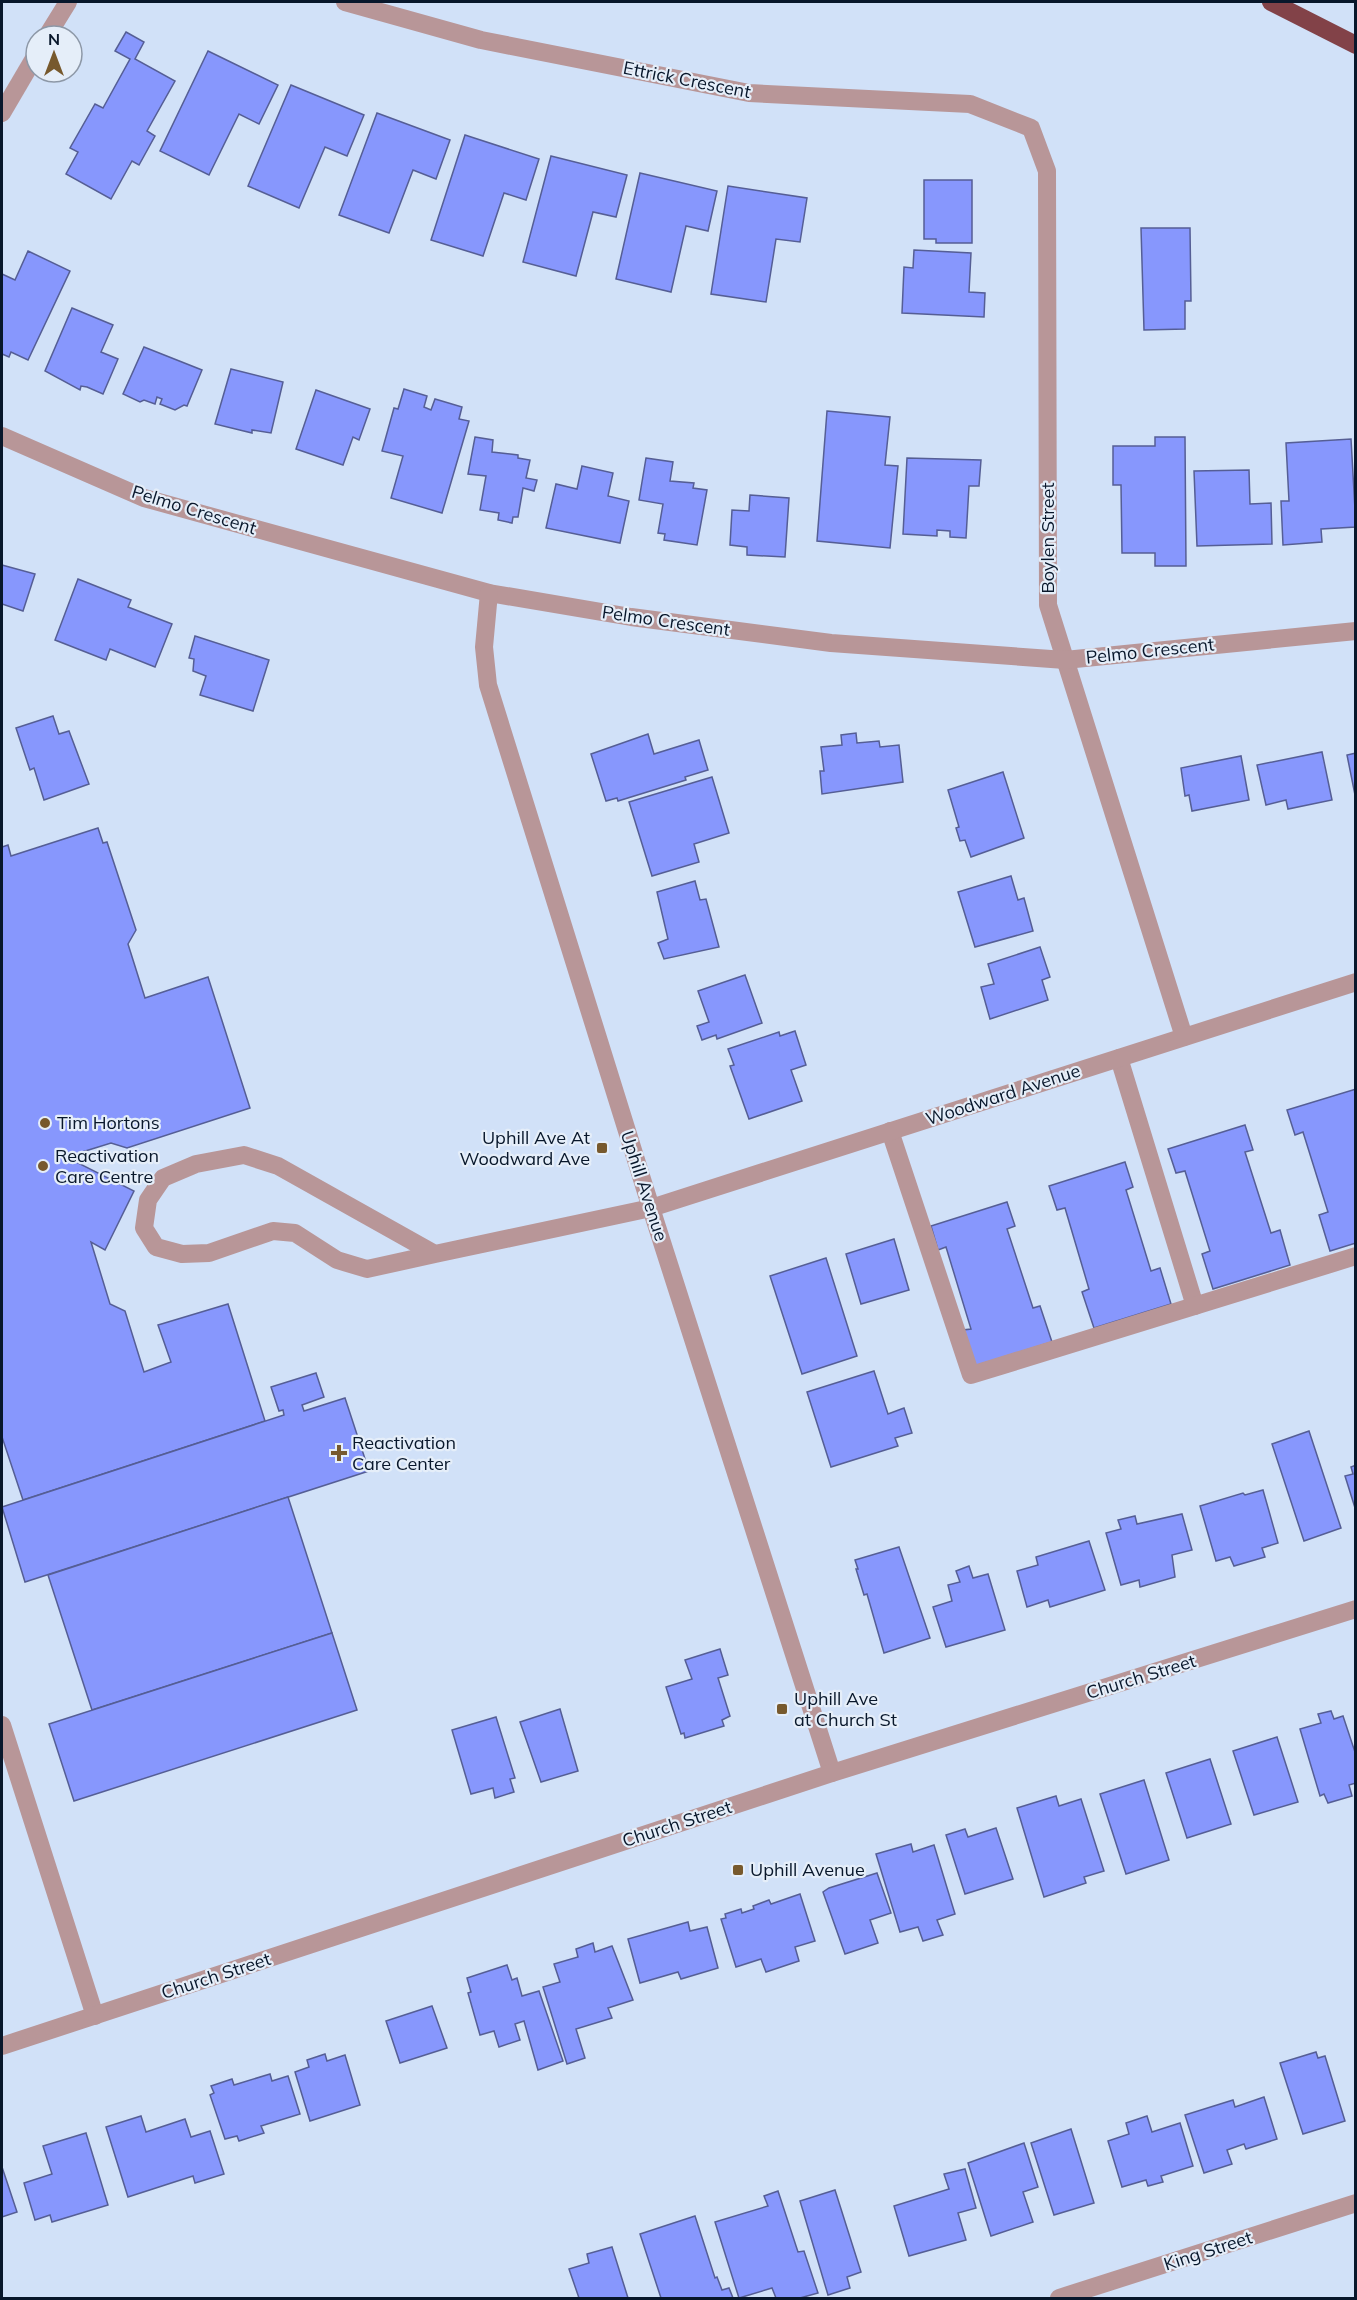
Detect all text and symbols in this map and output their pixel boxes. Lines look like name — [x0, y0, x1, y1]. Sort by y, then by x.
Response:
north arrow — [24, 24, 84, 84]
text: N — [48, 29, 60, 49]
street label: Ettrick Crescent — [621, 56, 753, 103]
street label: Pelmo Crescent — [129, 480, 259, 539]
street label: Boylen Street — [1036, 482, 1059, 594]
street label: Pelmo Crescent — [601, 600, 732, 641]
street label: Pelmo Crescent — [1085, 632, 1215, 669]
street label: Woodward Avenue — [923, 1059, 1083, 1130]
place label: Tim Hortons — [57, 1111, 160, 1134]
marker: Tim Hortons — [38, 1116, 52, 1130]
place label: Uphill Ave At Woodward Ave — [460, 1126, 590, 1170]
street label: Uphill Avenue — [616, 1128, 673, 1244]
marker: Uphill Ave At Woodward Ave — [595, 1141, 609, 1155]
place label: Reactivation Care Centre — [55, 1144, 159, 1188]
marker: Reactivation Care Centre — [36, 1159, 50, 1173]
place label: Reactivation Care Center — [352, 1431, 456, 1475]
marker: Reactivation Care Center — [330, 1444, 348, 1462]
street label: Church Street — [1083, 1649, 1199, 1704]
place label: Uphill Ave at Church St — [794, 1687, 897, 1731]
marker: Uphill Ave at Church St — [775, 1702, 789, 1716]
street label: Church Street — [619, 1795, 734, 1852]
place label: Uphill Avenue — [750, 1858, 865, 1881]
marker: Uphill Avenue — [731, 1863, 745, 1877]
street label: Church Street — [158, 1947, 273, 2004]
street label: King Street — [1161, 2225, 1255, 2276]

